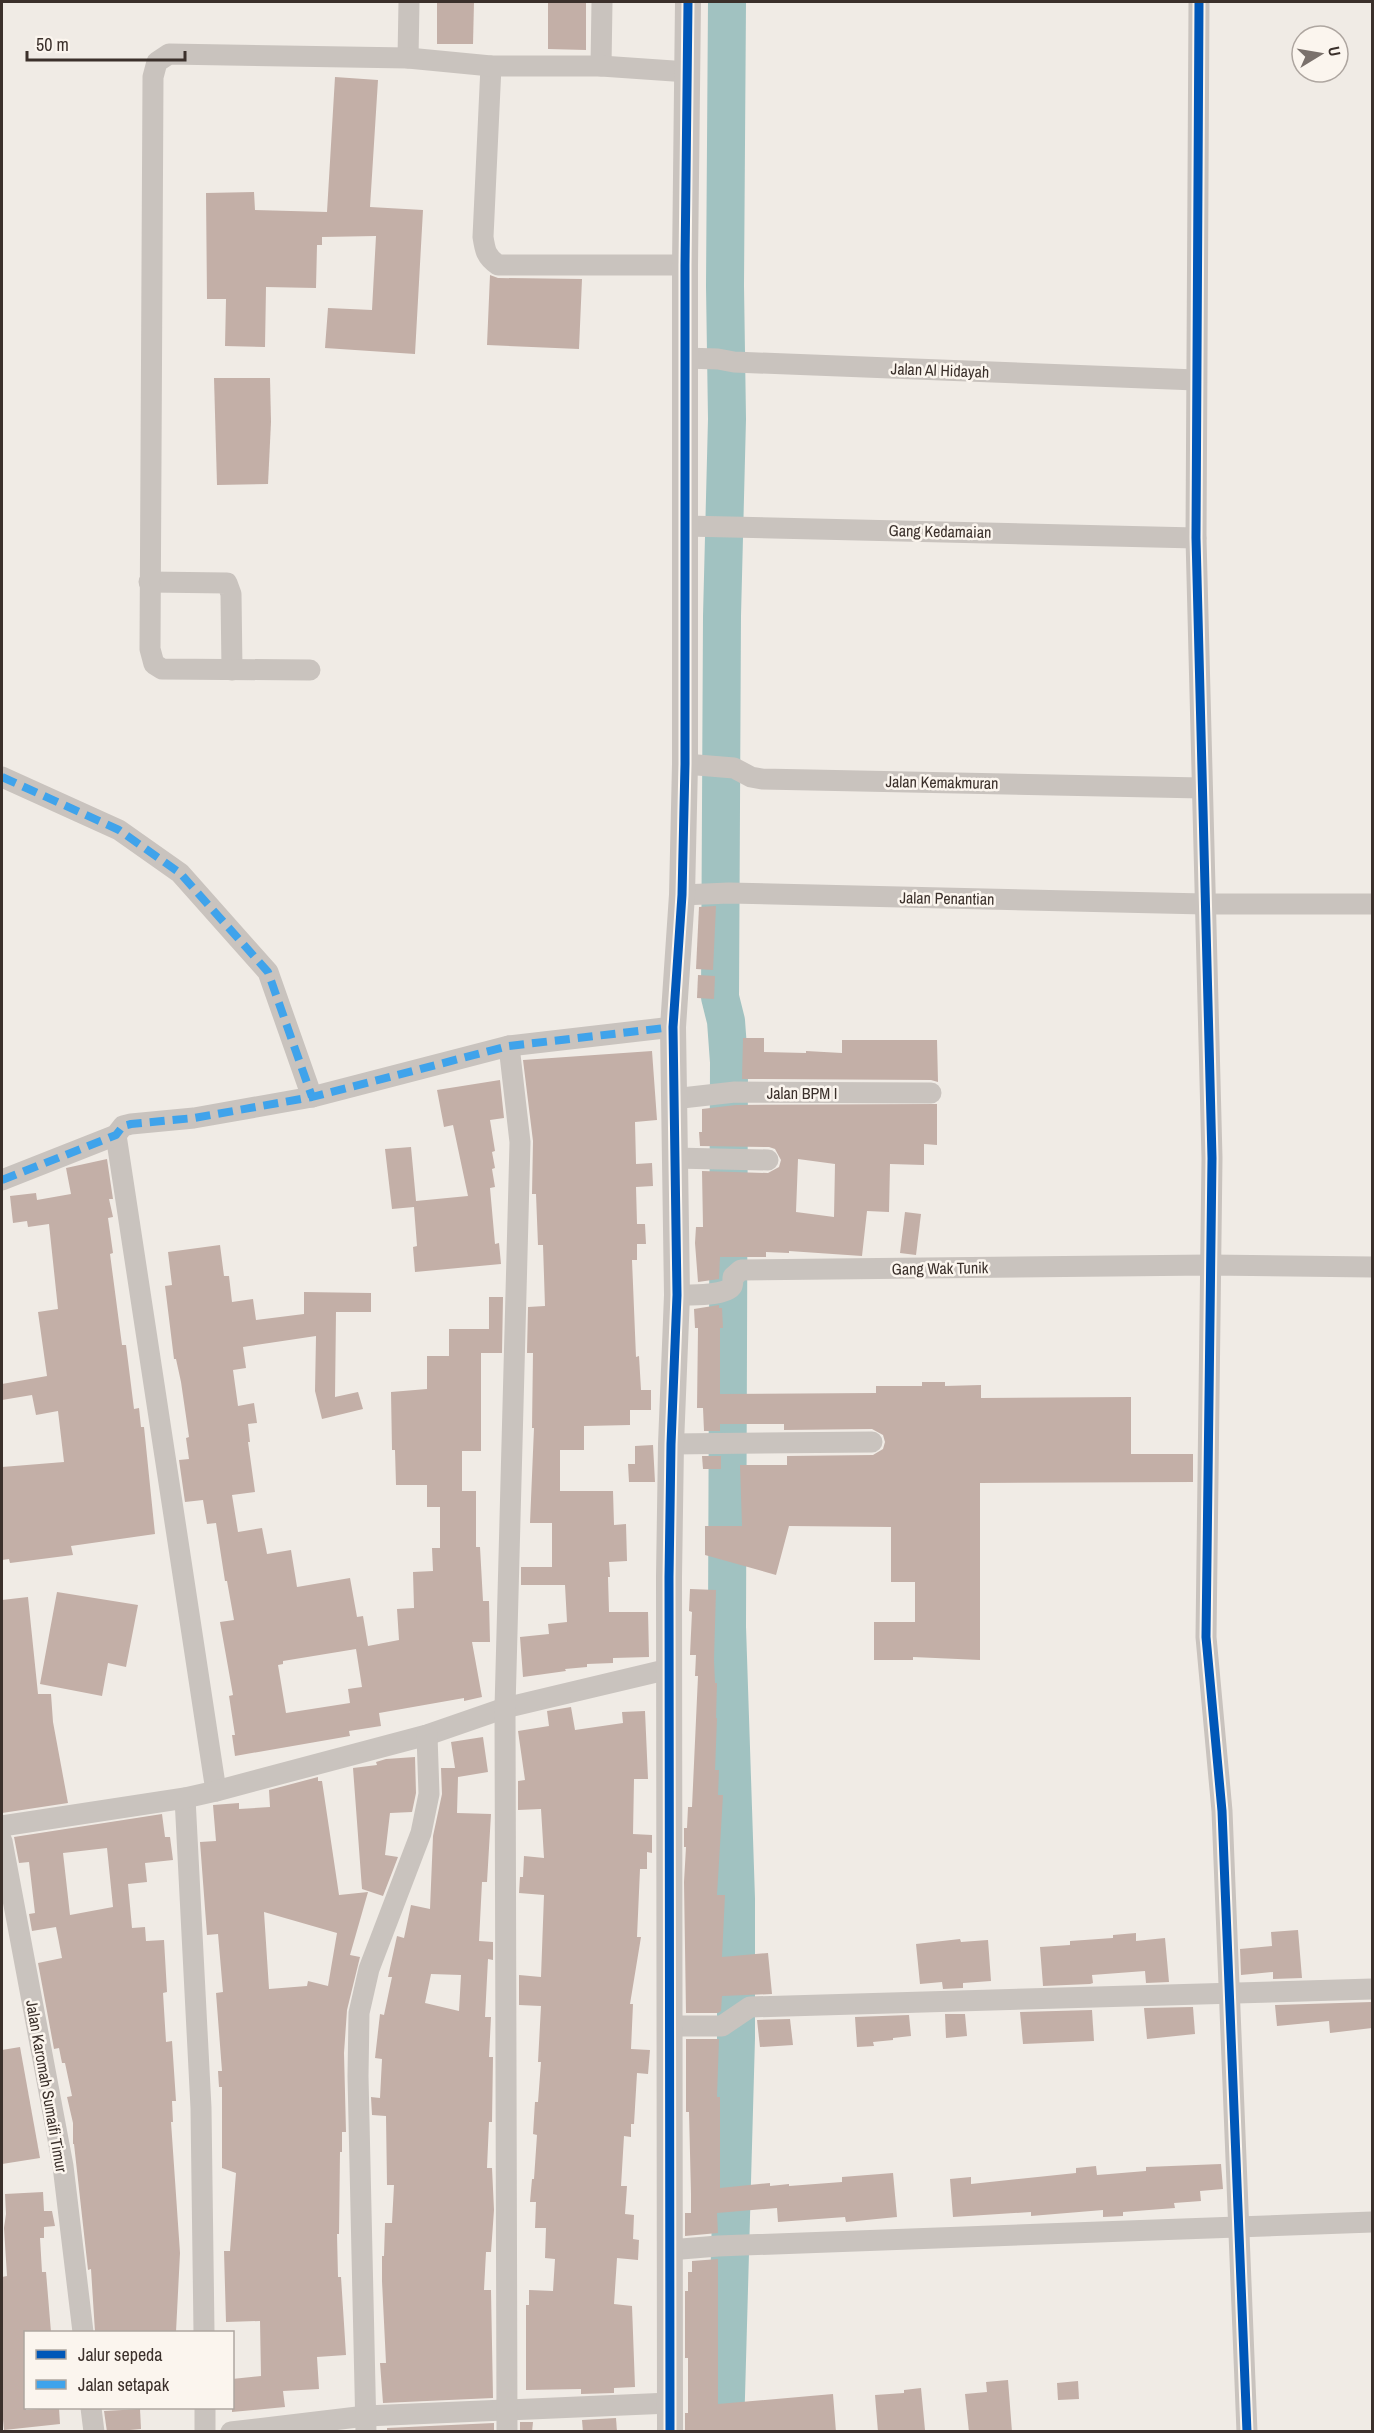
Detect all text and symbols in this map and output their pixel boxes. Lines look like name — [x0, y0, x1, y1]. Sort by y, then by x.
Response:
scale bar — [27, 24, 184, 62]
north arrow — [1290, 24, 1350, 84]
text: 50 m — [36, 32, 69, 57]
text: U — [1323, 44, 1346, 58]
street label: Jalan Al Hidayah — [890, 357, 990, 383]
street label: Gang Kedamaian — [888, 519, 992, 543]
street label: Jalan Kemakmuran — [885, 770, 999, 794]
street label: Jalan Penantian — [899, 886, 995, 910]
street label: Jalan BPM I — [767, 1082, 837, 1104]
street label: Gang Wak Tunik — [892, 1256, 989, 1280]
street label: Jalan Karomah Sumaifi Timur — [21, 1998, 73, 2174]
legend — [24, 2331, 234, 2409]
text: Jalur sepeda — [78, 2342, 163, 2367]
text: Jalan setapak — [78, 2372, 170, 2397]

